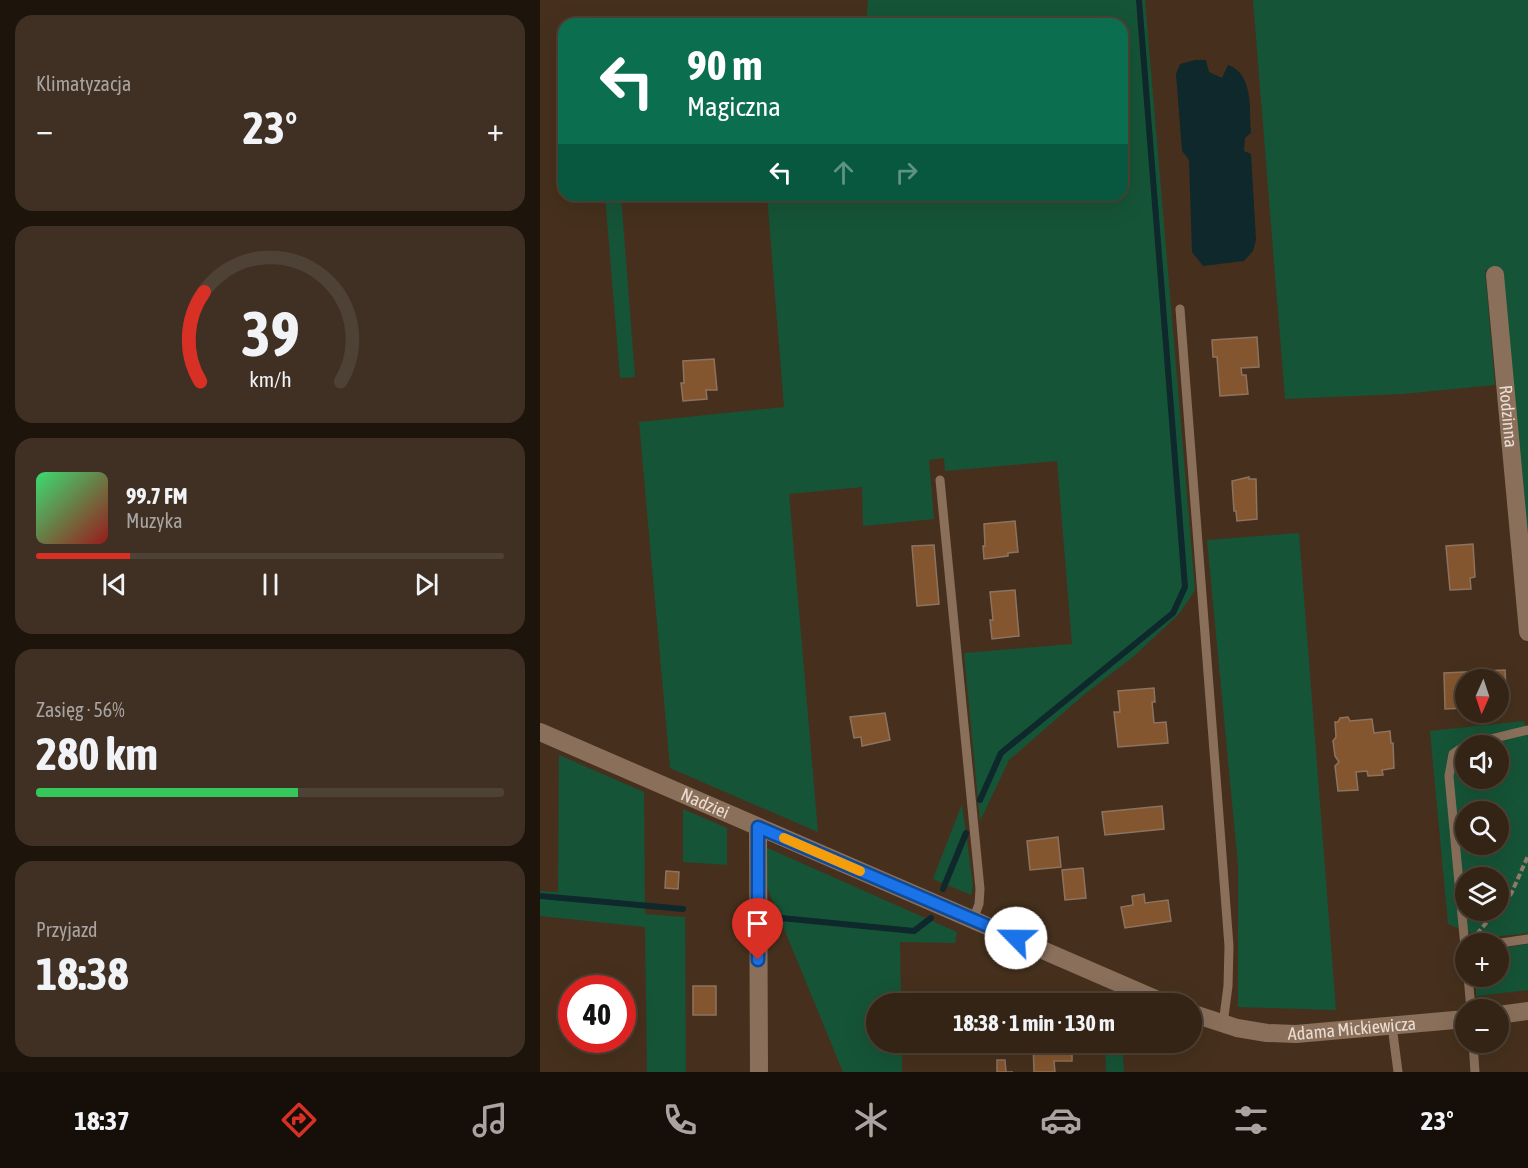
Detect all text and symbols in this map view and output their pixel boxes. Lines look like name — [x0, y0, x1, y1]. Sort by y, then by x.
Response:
text: 90 m — [687, 41, 762, 89]
icon: left — [588, 42, 666, 120]
text: Klimatyzacja — [36, 72, 131, 95]
text: Magiczna — [687, 91, 781, 122]
text: 23° — [243, 102, 297, 154]
text: − — [36, 110, 53, 148]
text: + — [487, 110, 504, 148]
icon: left — [764, 156, 797, 189]
icon: ahead — [827, 156, 860, 189]
icon: right — [890, 156, 923, 189]
text: 39 — [241, 298, 299, 369]
text: km/h — [249, 367, 291, 392]
street label: Rodzinna — [1495, 384, 1522, 448]
text: 99.7 FM — [126, 483, 188, 509]
text: Muzyka — [126, 509, 183, 532]
icon: previous — [98, 568, 131, 601]
icon: pause — [254, 568, 287, 601]
icon: next — [410, 568, 443, 601]
north arrow — [1455, 669, 1509, 723]
map controls — [1455, 669, 1509, 1053]
text: Zasięg · 56% — [36, 698, 125, 721]
text: 280 km — [36, 728, 158, 780]
button: sound — [1455, 735, 1509, 789]
street label: Nadziei — [678, 783, 733, 823]
button: search — [1455, 801, 1509, 855]
button: layers — [1455, 867, 1509, 921]
pin — [732, 898, 783, 960]
position arrow — [984, 906, 1048, 970]
icon: arrive — [741, 907, 774, 940]
text: Przyjazd — [36, 918, 98, 941]
button: + — [1455, 933, 1509, 987]
text: 18:38 — [36, 948, 129, 1000]
speed limit sign: 40 — [558, 975, 636, 1053]
button: − — [1455, 999, 1509, 1053]
text: 18:38 · 1 min · 130 m — [953, 1010, 1115, 1036]
street label: Adama Mickiewicza — [1288, 1012, 1417, 1044]
icon: directions — [278, 1099, 320, 1141]
icon: music — [469, 1099, 511, 1141]
icon: phone — [659, 1099, 701, 1141]
icon: climate — [850, 1099, 892, 1141]
icon: car — [1040, 1099, 1082, 1141]
icon: filters — [1230, 1099, 1272, 1141]
text: 18:37 — [74, 1105, 130, 1136]
text: 23° — [1421, 1105, 1454, 1136]

